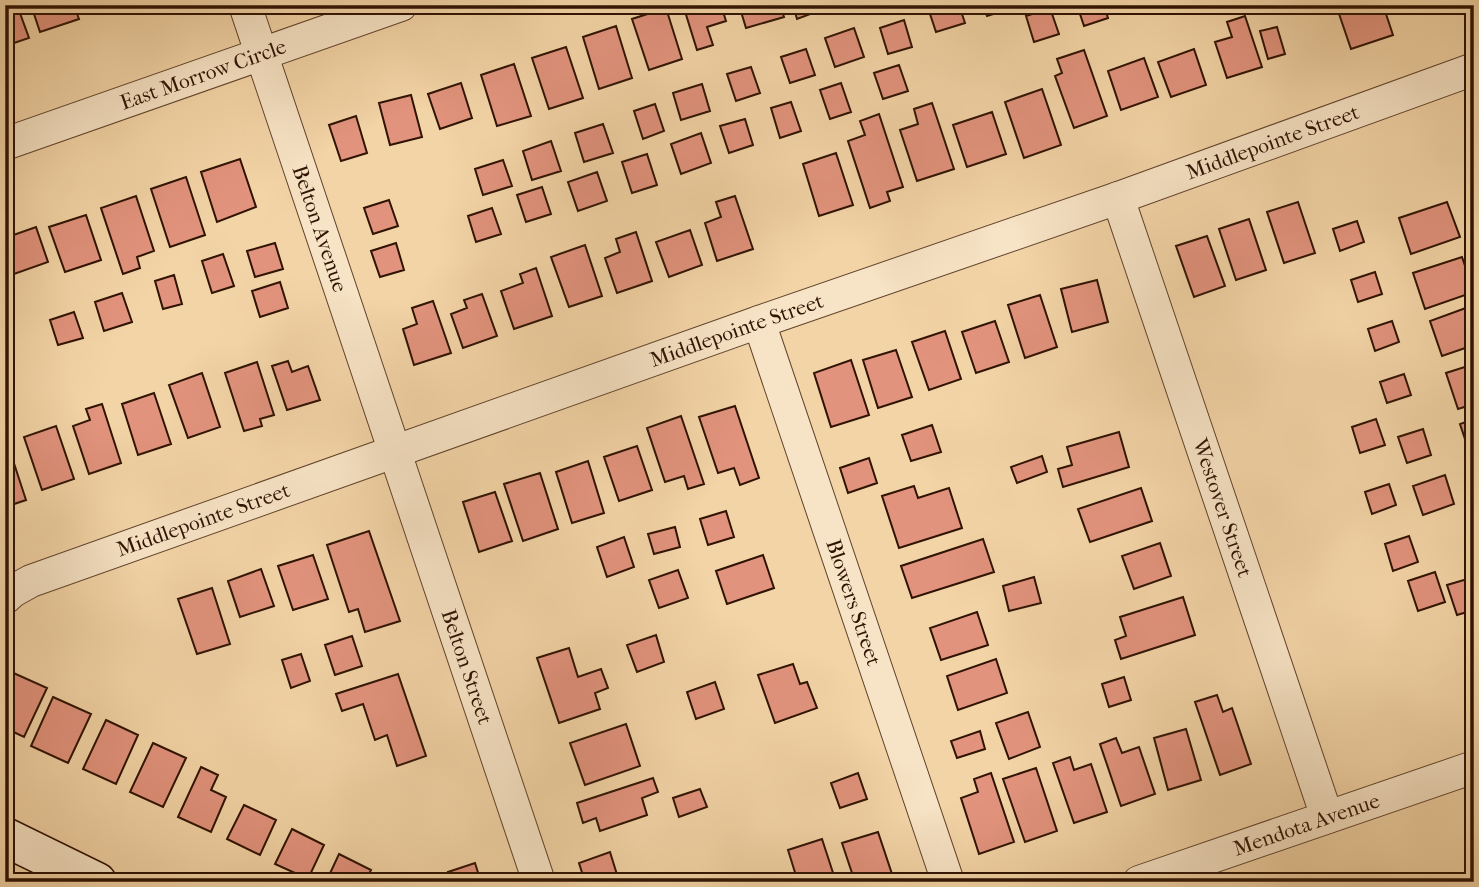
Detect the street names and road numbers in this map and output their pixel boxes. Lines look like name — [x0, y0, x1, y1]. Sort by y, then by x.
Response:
street label: East Morrow Circle — [117, 34, 289, 115]
street label: Middlepointe Street — [1183, 100, 1363, 184]
street label: Belton Avenue — [288, 162, 352, 295]
street label: Middlepointe Street — [647, 289, 827, 372]
street label: Westover Street — [1188, 435, 1257, 581]
street label: Middlepointe Street — [113, 478, 294, 562]
street label: Blowers Street — [821, 536, 886, 669]
street label: Belton Street — [436, 606, 497, 728]
street label: Mendota Avenue — [1230, 788, 1383, 861]

